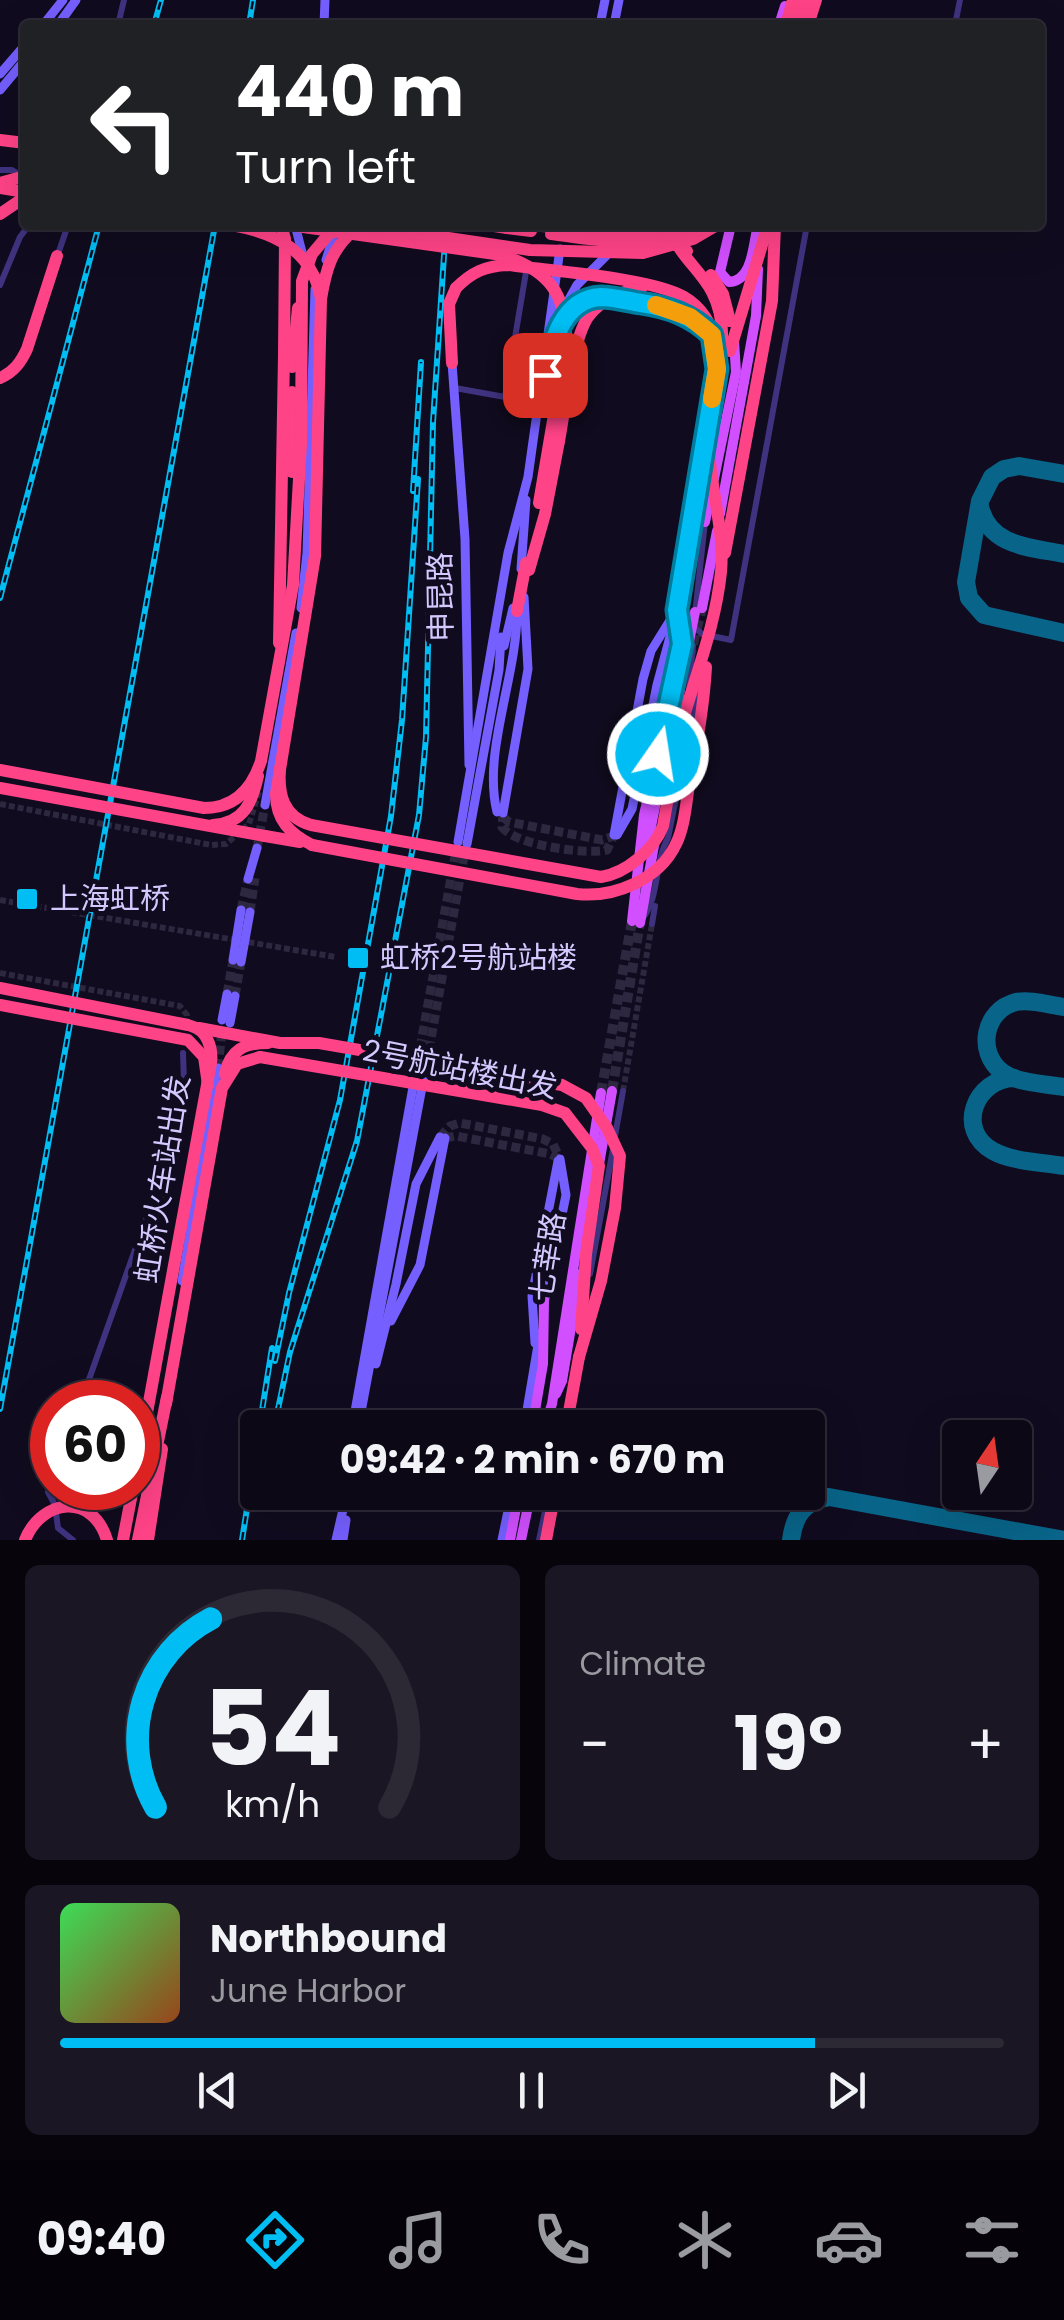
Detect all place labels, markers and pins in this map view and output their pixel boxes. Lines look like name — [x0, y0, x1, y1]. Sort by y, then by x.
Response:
pin — [503, 333, 588, 418]
place label: 上海虹桥 — [50, 877, 170, 920]
marker: 上海虹桥 — [14, 886, 40, 912]
place label: 虹桥2号航站楼 — [380, 936, 577, 979]
marker: 虹桥2号航站楼 — [345, 945, 371, 971]

